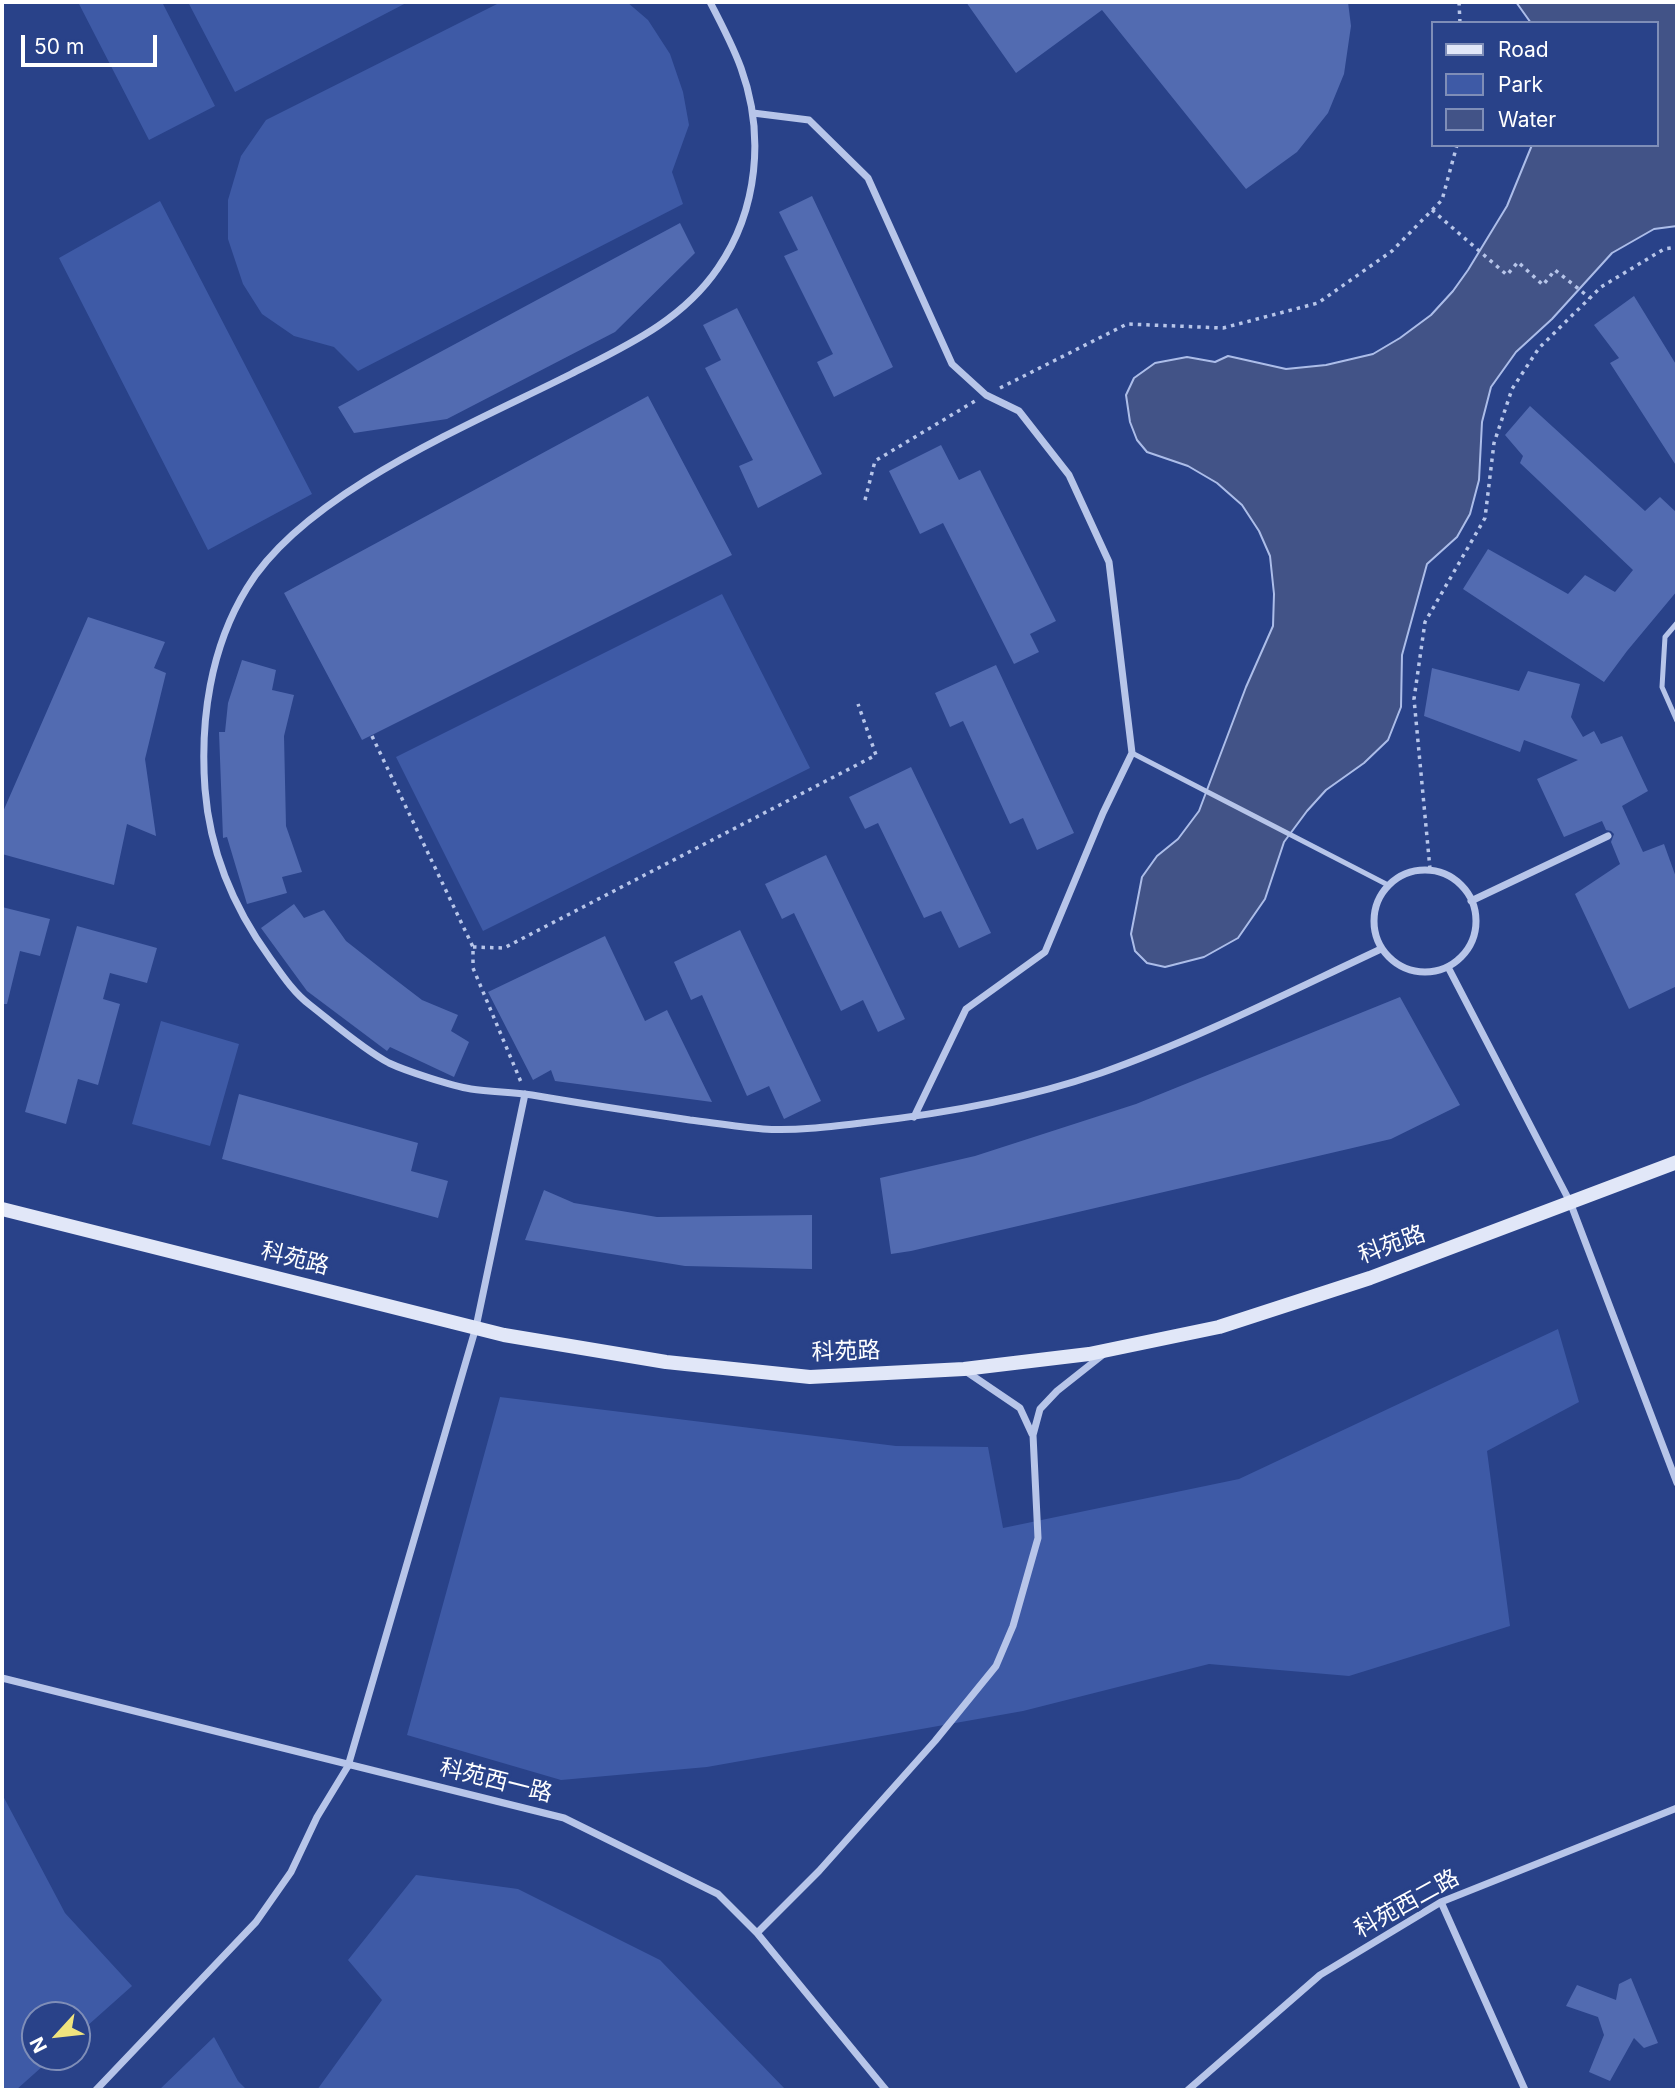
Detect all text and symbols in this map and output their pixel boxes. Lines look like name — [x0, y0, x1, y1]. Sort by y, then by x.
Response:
scale bar — [24, 21, 161, 65]
legend — [1430, 21, 1658, 147]
text: 50 m — [34, 34, 84, 59]
text: Road — [1498, 37, 1549, 62]
text: Park — [1498, 72, 1543, 97]
text: Water — [1498, 107, 1556, 132]
street label: 科苑路 — [1355, 1220, 1429, 1270]
street label: 科苑路 — [258, 1237, 332, 1281]
street label: 科苑路 — [811, 1337, 881, 1367]
street label: 科苑西一路 — [437, 1754, 555, 1808]
street label: 科苑西二路 — [1350, 1864, 1464, 1944]
north arrow — [21, 2001, 91, 2071]
text: N — [25, 2033, 52, 2057]

